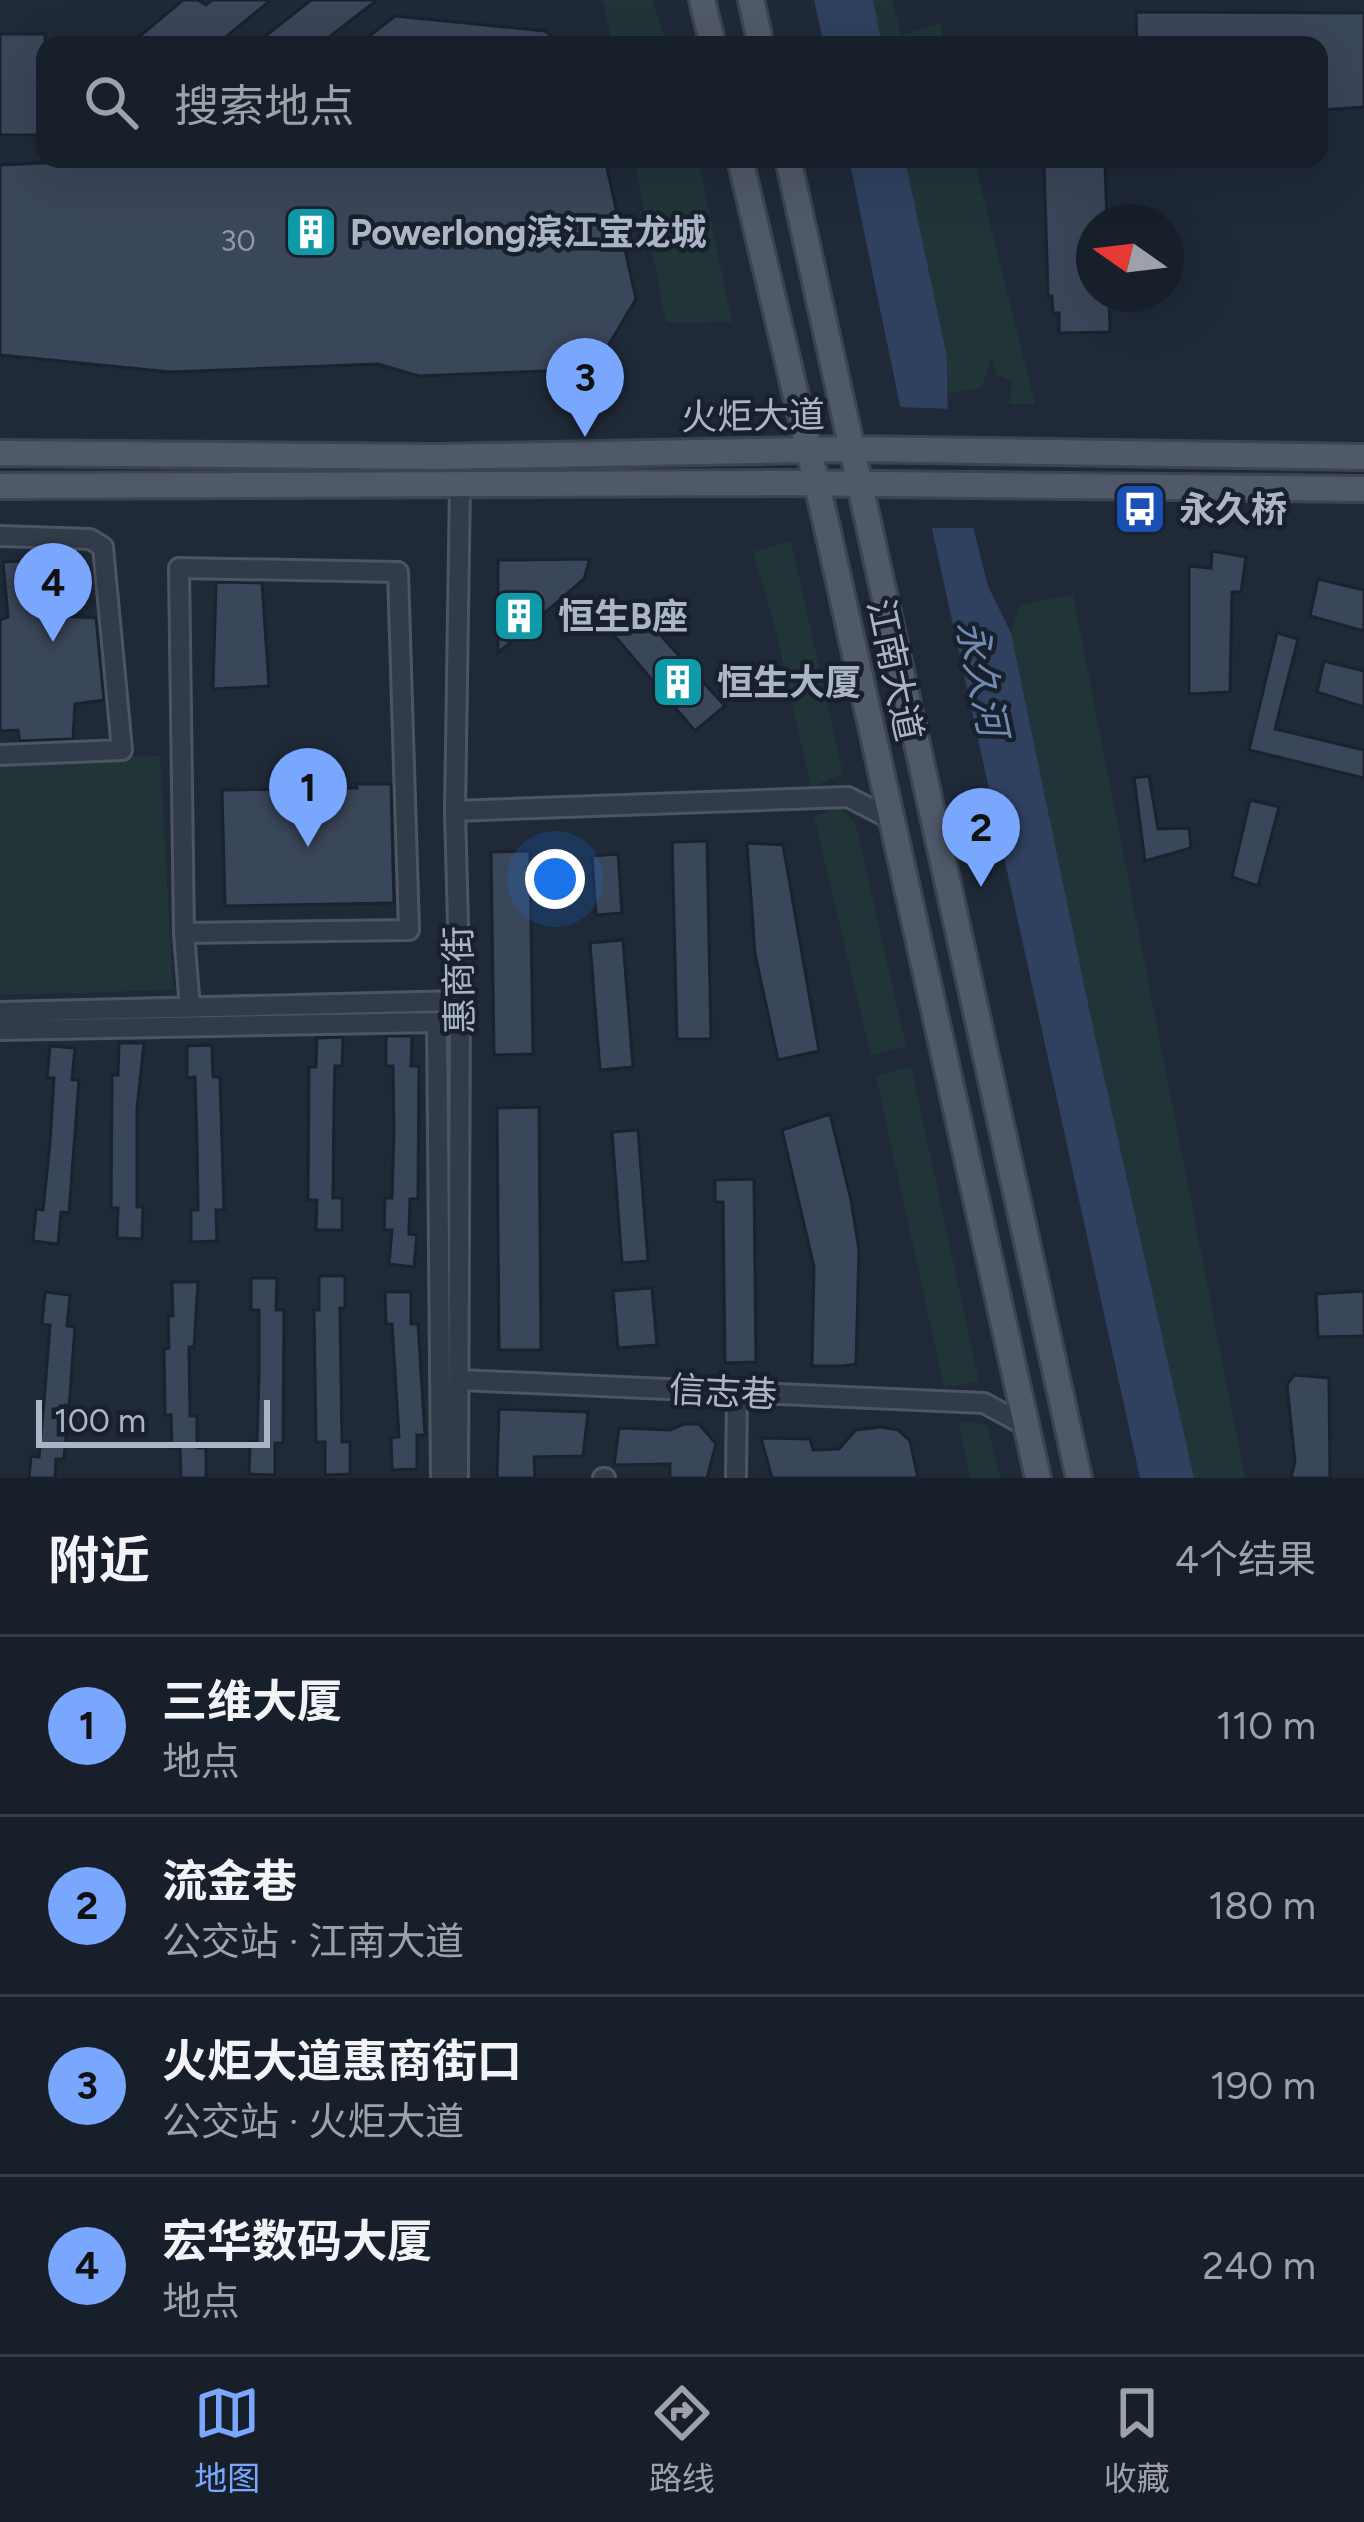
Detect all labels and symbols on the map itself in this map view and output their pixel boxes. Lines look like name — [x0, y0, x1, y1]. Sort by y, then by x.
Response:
building icon: Powerlong滨江宝龙城 — [283, 204, 339, 260]
north arrow — [1076, 204, 1184, 312]
place label: Powerlong滨江宝龙城 — [350, 211, 706, 254]
house number: 30 — [220, 222, 256, 259]
pin: 3 — [546, 338, 624, 437]
street label: 火炬大道 — [681, 393, 825, 439]
bus stop icon: 永久桥 — [1112, 481, 1168, 537]
place label: 永久桥 — [1179, 488, 1287, 531]
pin: 4 — [14, 543, 92, 642]
building icon: 恒生B座 — [491, 588, 547, 644]
place label: 恒生B座 — [558, 595, 688, 638]
street label: 江南大道 — [859, 595, 931, 745]
water label: 永久河 — [947, 616, 1019, 747]
building icon: 恒生大厦 — [650, 654, 706, 710]
place label: 恒生大厦 — [717, 661, 861, 704]
pin: 1 — [269, 748, 347, 847]
pin: 2 — [942, 788, 1020, 887]
your location — [525, 849, 585, 909]
street label: 惠商街 — [437, 926, 481, 1034]
street label: 信志巷 — [668, 1368, 778, 1416]
scale bar — [36, 1394, 270, 1447]

